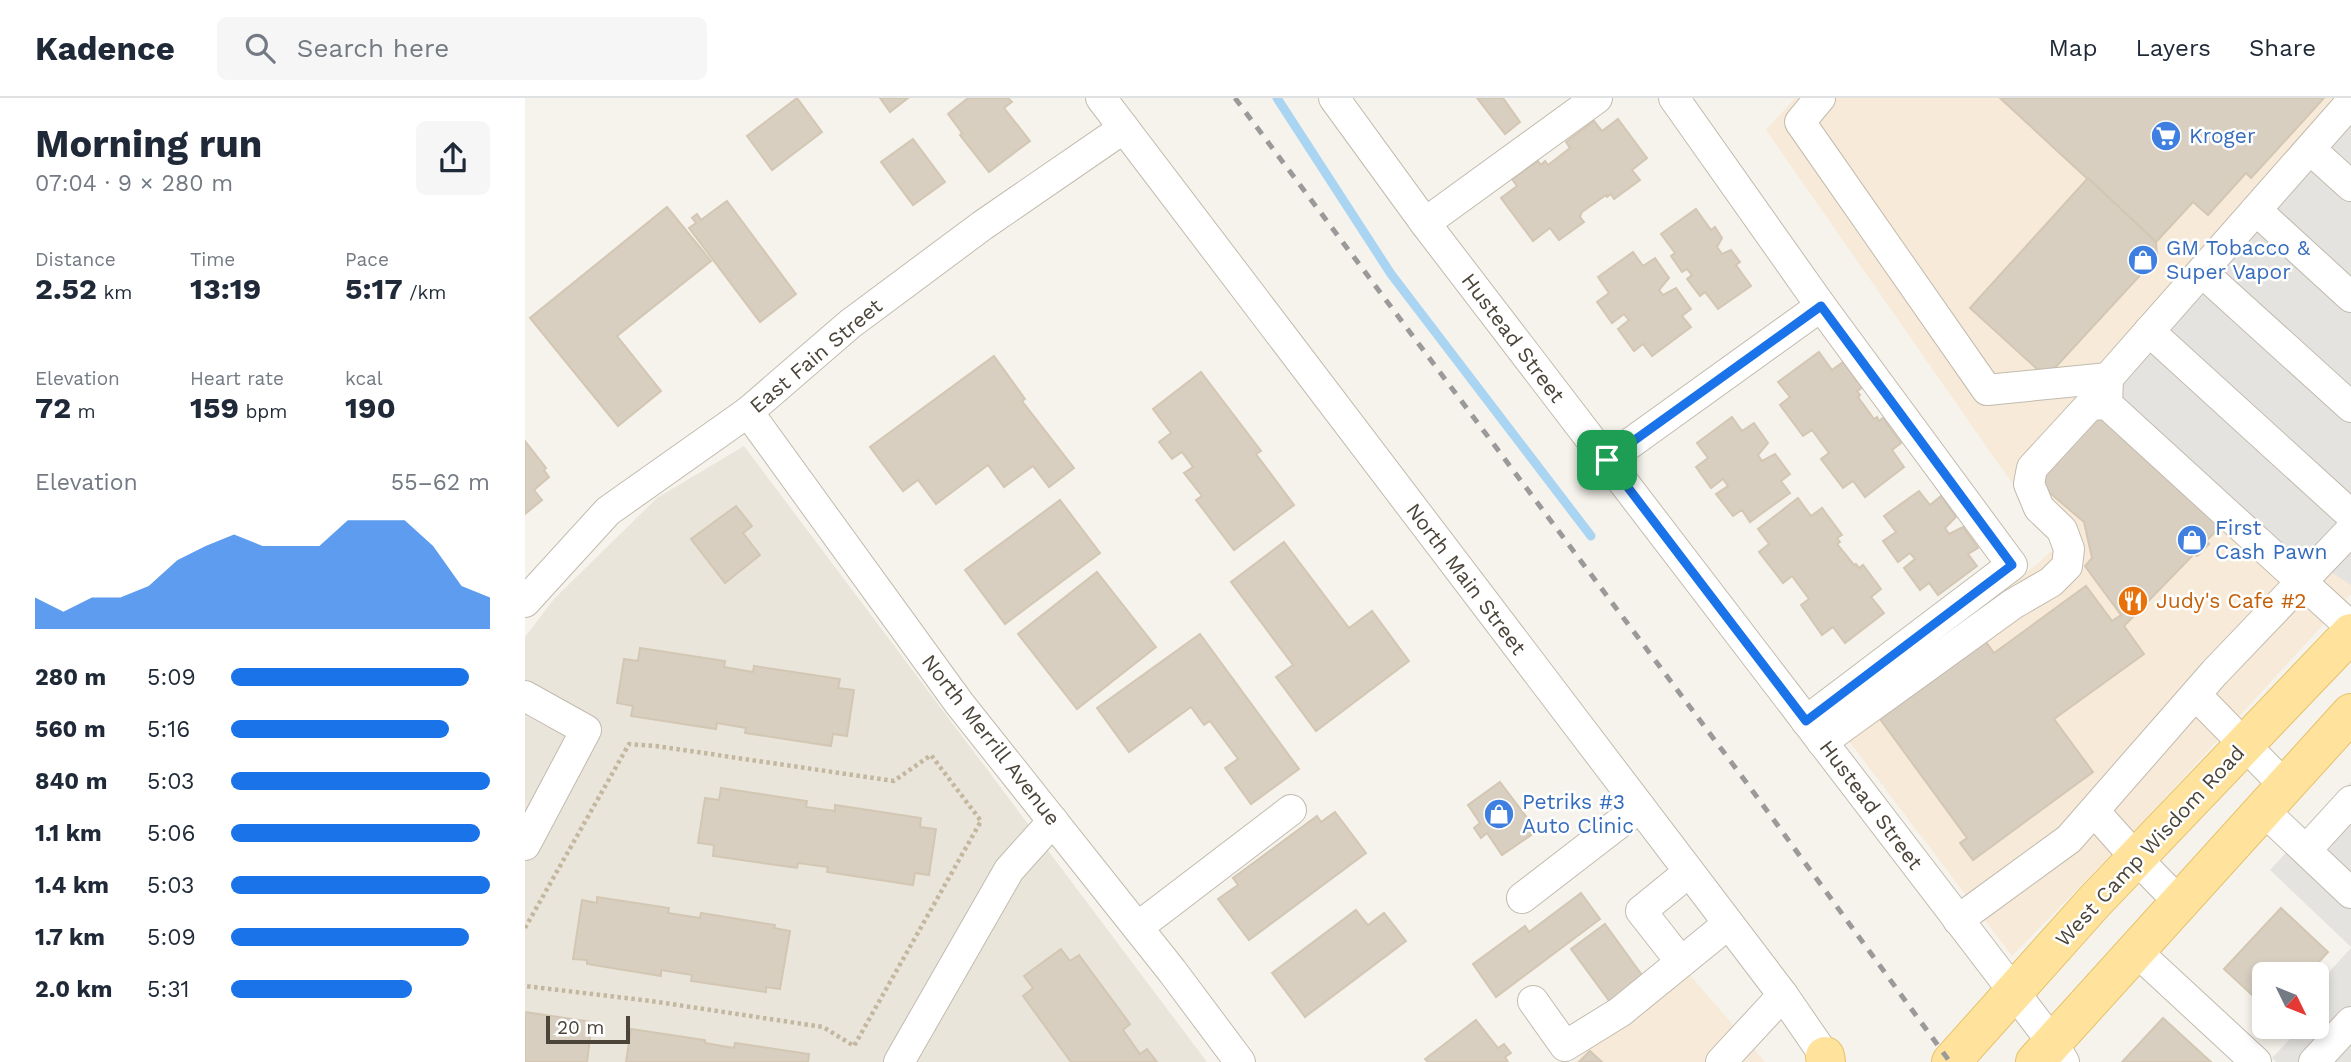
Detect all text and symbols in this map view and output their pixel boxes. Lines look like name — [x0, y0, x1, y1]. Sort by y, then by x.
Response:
search box — [217, 17, 707, 80]
text: Kadence — [35, 29, 175, 68]
icon: search — [241, 29, 279, 67]
text: Search here — [297, 33, 449, 63]
text: Map — [2049, 34, 2097, 62]
text: Layers — [2135, 34, 2211, 62]
text: Share — [2249, 34, 2316, 62]
supermarket icon: Kroger — [2149, 119, 2183, 153]
button: share — [416, 121, 490, 195]
text: Morning run — [35, 122, 262, 166]
place label: Kroger — [2189, 123, 2256, 148]
text: 07:04 · 9 × 280 m — [35, 170, 233, 197]
place label: GM Tobacco & Super Vapor — [2166, 235, 2311, 284]
shop icon: GM Tobacco & Super Vapor — [2126, 243, 2160, 277]
text: Distance — [35, 248, 116, 271]
text: Time — [190, 248, 235, 271]
text: Pace — [345, 248, 389, 271]
street label: Hustead Street — [1457, 268, 1570, 408]
text: 2.52 — [35, 271, 97, 306]
text: 13:19 — [190, 271, 261, 306]
text: 5:17 — [345, 271, 403, 306]
text: km — [97, 281, 132, 304]
text: /km — [403, 281, 446, 304]
street label: East Fain Street — [744, 293, 887, 418]
text: Elevation — [35, 367, 120, 390]
text: Heart rate — [190, 367, 284, 390]
text: kcal — [345, 367, 383, 390]
text: 72 — [35, 390, 71, 425]
text: 159 — [190, 390, 239, 425]
text: 190 — [345, 390, 396, 425]
text: m — [71, 400, 96, 423]
text: bpm — [239, 400, 287, 423]
pin — [1577, 430, 1637, 490]
icon: arrive — [1588, 441, 1626, 479]
text: Elevation — [35, 469, 138, 496]
text: 55–62 m — [391, 469, 490, 496]
street label: North Main Street — [1401, 498, 1532, 660]
place label: First Cash Pawn — [2215, 515, 2328, 564]
shop icon: First Cash Pawn — [2175, 523, 2209, 557]
restaurant icon: Judy's Cafe #2 — [2116, 584, 2150, 618]
place label: Judy's Cafe #2 — [2156, 588, 2307, 613]
street label: North Merrill Avenue — [917, 649, 1066, 830]
text: 280 m — [35, 664, 106, 691]
text: 5:09 — [147, 664, 196, 691]
text: 560 m — [35, 716, 106, 743]
text: 5:16 — [147, 716, 190, 743]
street label: Hustead Street — [1815, 735, 1928, 875]
street label: West Camp Wisdom Road — [2050, 740, 2249, 951]
text: 840 m — [35, 768, 107, 795]
text: 5:03 — [147, 768, 194, 795]
place label: Petriks #3 Auto Clinic — [1522, 789, 1634, 838]
shop icon: Petriks #3 Auto Clinic — [1482, 797, 1516, 831]
text: 1.1 km — [35, 820, 102, 847]
text: 5:06 — [147, 820, 195, 847]
text: 1.4 km — [35, 872, 109, 899]
text: 5:03 — [147, 872, 194, 899]
text: 1.7 km — [35, 924, 105, 951]
text: 5:09 — [147, 924, 196, 951]
north arrow — [2252, 962, 2329, 1040]
map controls — [2252, 962, 2329, 1039]
text: 2.0 km — [35, 976, 113, 1003]
text: 5:31 — [147, 976, 190, 1003]
scale bar — [546, 1013, 630, 1045]
text: 20 m — [557, 1016, 604, 1039]

